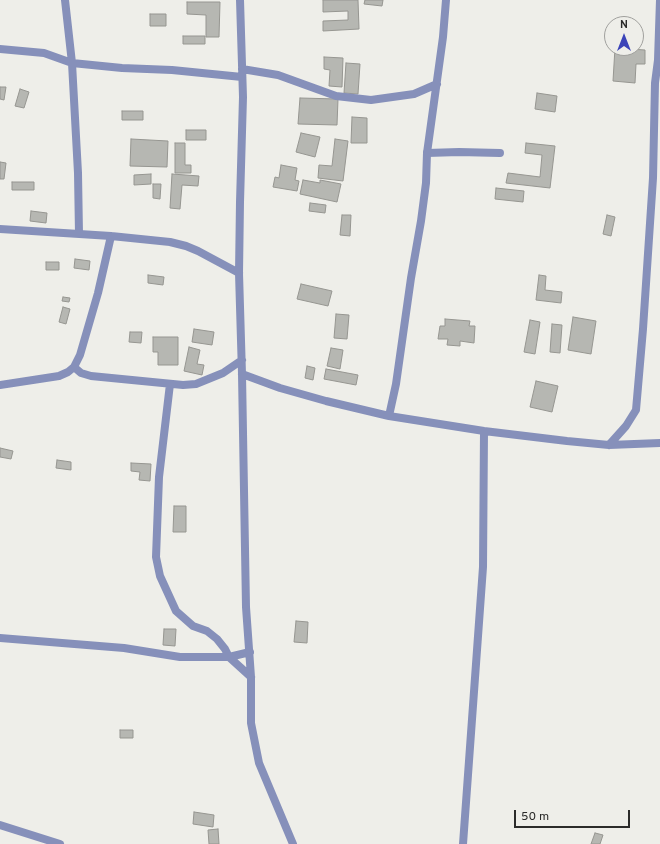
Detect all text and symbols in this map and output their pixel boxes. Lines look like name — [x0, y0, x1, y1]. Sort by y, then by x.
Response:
north arrow — [604, 16, 644, 56]
text: N — [620, 18, 628, 32]
scale bar — [516, 802, 632, 828]
text: 50 m — [521, 809, 549, 825]

